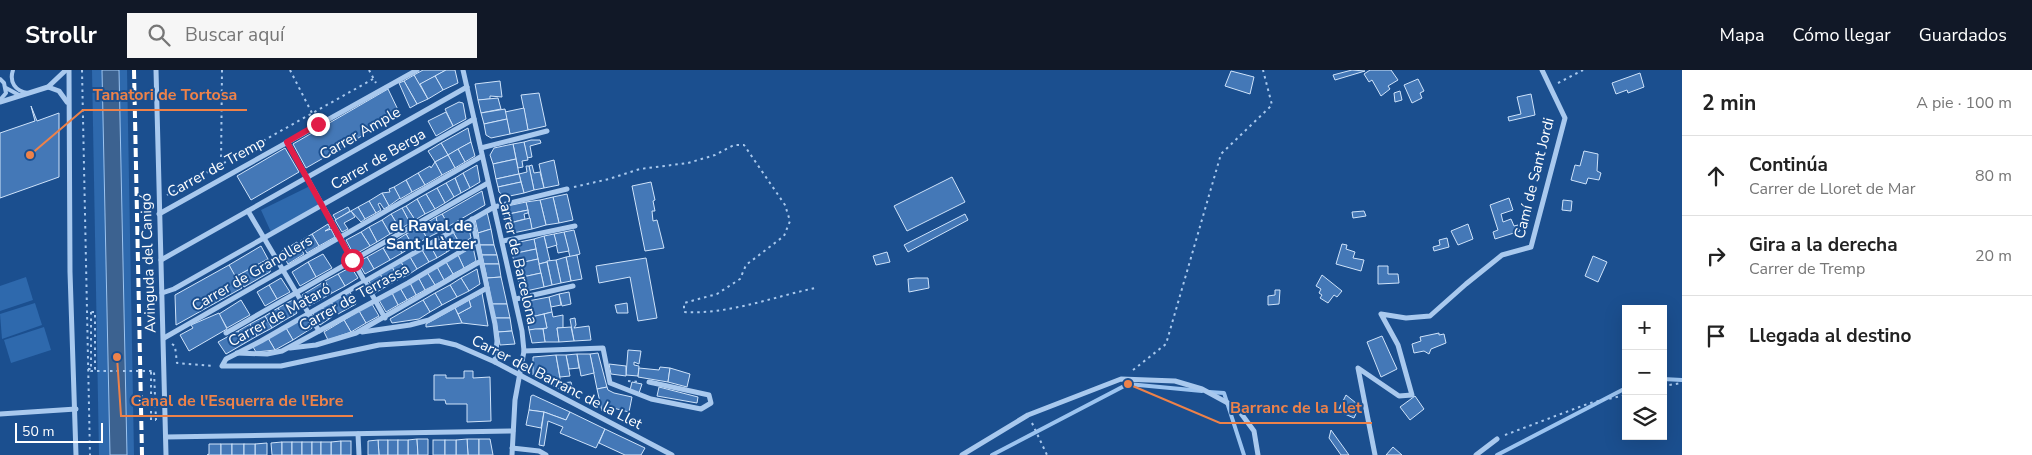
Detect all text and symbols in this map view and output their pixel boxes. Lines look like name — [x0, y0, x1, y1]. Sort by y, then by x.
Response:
search box — [127, 13, 477, 58]
text: Strollr — [25, 19, 97, 51]
icon: search — [145, 21, 173, 49]
text: Buscar aquí — [185, 22, 284, 48]
text: Mapa — [1720, 23, 1765, 47]
text: Cómo llegar — [1793, 23, 1891, 47]
text: Guardados — [1919, 23, 2007, 47]
callout: Tanatori de Tortosa — [83, 79, 247, 110]
text: Tanatori de Tortosa — [93, 84, 237, 106]
text: 2 min — [1702, 89, 1756, 117]
text: A pie · 100 m — [1916, 92, 2012, 114]
street label: Carrer Ample — [316, 102, 404, 164]
route end — [307, 113, 330, 136]
street label: Camí de Sant Jordi — [1509, 115, 1559, 241]
street label: Carrer de Berga — [327, 124, 429, 194]
street label: Carrer de Tremp — [164, 132, 269, 202]
text: Continúa — [1749, 152, 1828, 178]
icon: ahead — [1702, 162, 1730, 190]
text: 80 m — [1975, 165, 2012, 187]
text: Carrer de Lloret de Mar — [1749, 178, 1916, 200]
street label: Carrer de Barcelona — [493, 192, 543, 326]
street label: Avinguda del Canigó — [136, 193, 160, 333]
district label: el Raval de Sant Llàtzer — [386, 215, 477, 255]
street label: Carrer de Granollers — [188, 230, 316, 316]
text: Gira a la derecha — [1749, 232, 1898, 258]
icon: right — [1702, 242, 1730, 270]
text: 20 m — [1975, 245, 2012, 267]
route start — [341, 249, 364, 272]
street label: Carrer de Terrassa — [295, 258, 413, 336]
text: Carrer de Tremp — [1749, 258, 1865, 280]
street label: Carrer de Mataró — [224, 279, 334, 351]
map controls — [1622, 305, 1667, 440]
button: + — [1622, 305, 1667, 350]
icon: arrive — [1702, 322, 1730, 350]
text: Llegada al destino — [1749, 323, 1911, 349]
street label: Carrer del Barranc de la Llet — [468, 330, 647, 434]
button: − — [1622, 350, 1667, 395]
callout: Canal de l'Esquerra de l'Ebre — [121, 385, 353, 416]
text: Canal de l'Esquerra de l'Ebre — [131, 390, 344, 412]
callout: Barranc de la Llet — [1220, 392, 1372, 423]
button: layers — [1622, 395, 1667, 440]
text: Barranc de la Llet — [1230, 397, 1363, 419]
scale bar — [15, 420, 102, 443]
text: 50 m — [22, 422, 54, 441]

